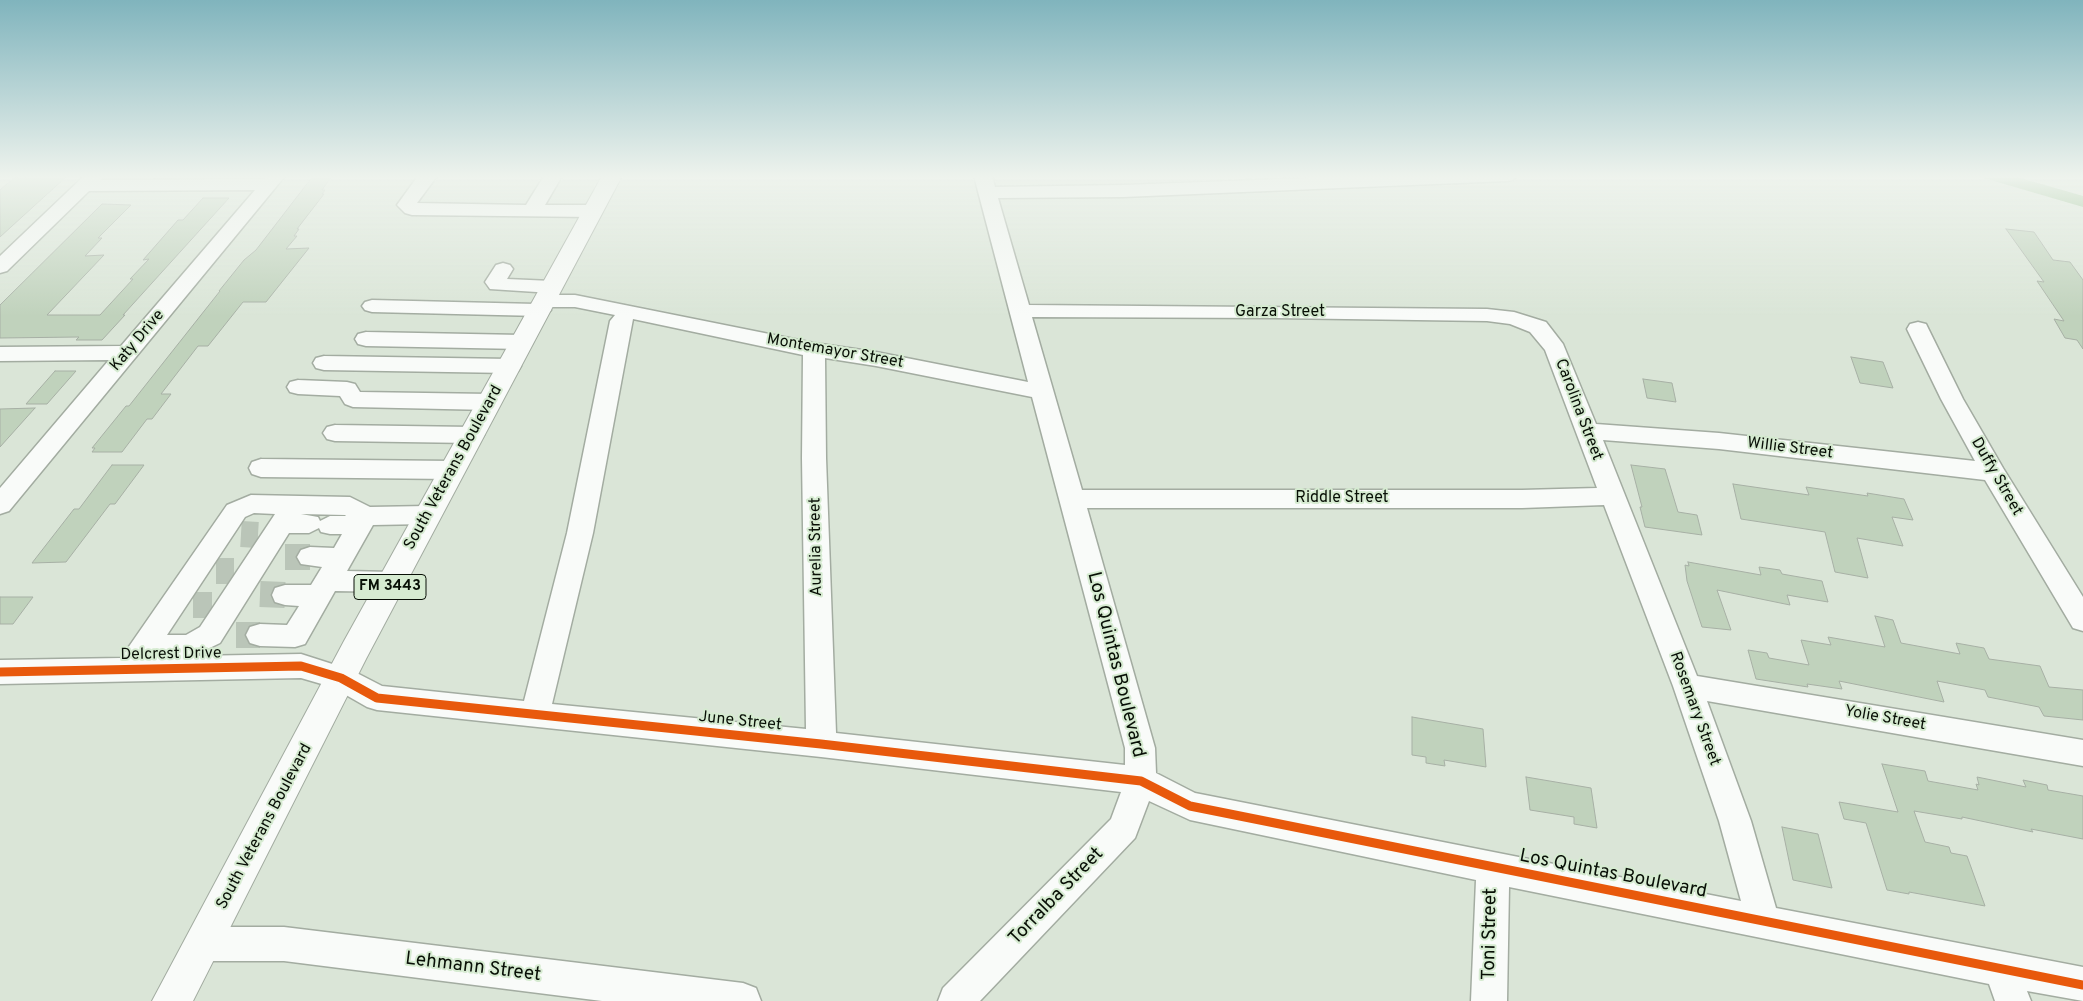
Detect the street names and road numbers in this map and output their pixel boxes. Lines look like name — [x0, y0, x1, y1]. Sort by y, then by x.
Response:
street label: Garza Street — [1235, 303, 1325, 323]
street label: Katy Drive — [107, 306, 169, 376]
street label: Montemayor Street — [765, 331, 905, 373]
street label: Carolina Street — [1550, 356, 1606, 464]
street label: South Veterans Boulevard — [401, 382, 507, 554]
street label: Willie Street — [1746, 434, 1834, 464]
street label: Duffy Street — [1966, 435, 2026, 519]
street label: Riddle Street — [1295, 489, 1389, 509]
street label: Aurelia Street — [807, 497, 827, 597]
street label: Los Quintas Boulevard — [1081, 570, 1149, 760]
road number: FM 3443 — [354, 574, 426, 600]
street label: Delcrest Drive — [120, 645, 222, 665]
street label: Rosemary Street — [1664, 649, 1724, 769]
street label: Yolie Street — [1843, 702, 1927, 736]
street label: June Street — [697, 708, 783, 736]
street label: South Veterans Boulevard — [213, 741, 317, 913]
street label: Torralba Street — [1005, 843, 1109, 951]
street label: Los Quintas Boulevard — [1517, 846, 1709, 904]
street label: Toni Street — [1479, 888, 1503, 980]
street label: Lehmann Street — [404, 948, 542, 988]

